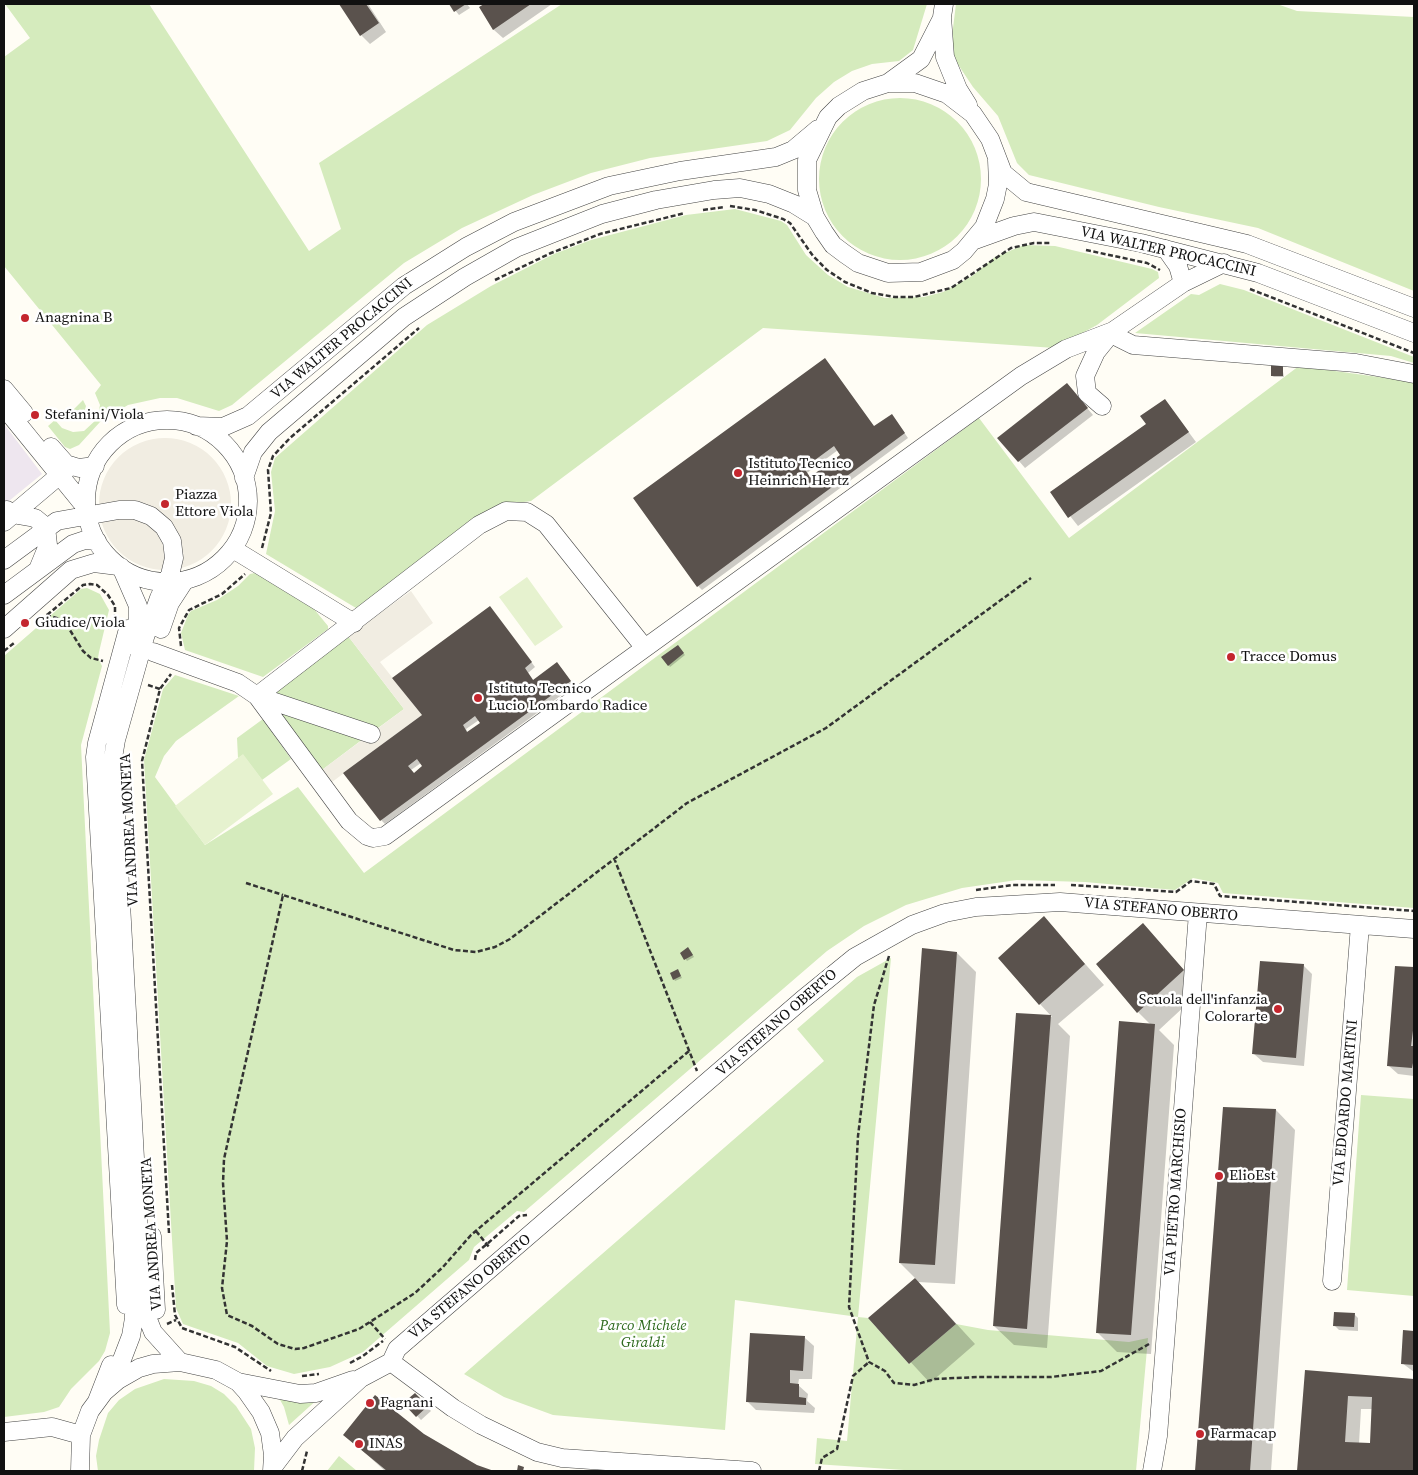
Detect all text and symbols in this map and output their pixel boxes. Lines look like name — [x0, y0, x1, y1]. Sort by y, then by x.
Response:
street label: VIA WALTER PROCACCINI — [1079, 223, 1257, 281]
street label: VIA WALTER PROCACCINI — [267, 274, 417, 404]
place label: Anagnina B — [35, 309, 113, 327]
marker: Anagnina B — [19, 312, 31, 324]
place label: Stefanini/Viola — [45, 406, 144, 424]
marker: Stefanini/Viola — [29, 409, 41, 421]
place label: Istituto Tecnico Heinrich Hertz — [748, 455, 851, 490]
marker: Istituto Tecnico Heinrich Hertz — [732, 467, 744, 479]
place label: Piazza Ettore Viola — [175, 486, 254, 521]
marker: Piazza Ettore Viola — [159, 498, 171, 510]
place label: Giudice/Viola — [35, 614, 125, 632]
marker: Giudice/Viola — [19, 617, 31, 629]
place label: Tracce Domus — [1241, 648, 1337, 666]
marker: Tracce Domus — [1225, 651, 1237, 663]
place label: Istituto Tecnico Lucio Lombardo Radice — [488, 680, 647, 715]
marker: Istituto Tecnico Lucio Lombardo Radice — [472, 692, 484, 704]
street label: VIA ANDREA MONETA — [117, 753, 143, 907]
street label: VIA STEFANO OBERTO — [1083, 894, 1239, 926]
street label: VIA STEFANO OBERTO — [713, 966, 841, 1080]
place label: Scuola dell'infanzia Colorarte — [1139, 991, 1268, 1026]
marker: Scuola dell'infanzia Colorarte — [1272, 1003, 1284, 1015]
street label: VIA EDOARDO MARTINI — [1330, 1019, 1362, 1187]
street label: VIA PIETRO MARCHISIO — [1161, 1108, 1191, 1276]
street label: VIA ANDREA MONETA — [138, 1157, 166, 1311]
place label: ElioEst — [1229, 1167, 1275, 1185]
marker: ElioEst — [1213, 1170, 1225, 1182]
street label: VIA STEFANO OBERTO — [405, 1231, 535, 1343]
park label: Parco Michele Giraldi — [600, 1317, 686, 1352]
place label: Fagnani — [380, 1394, 434, 1412]
marker: Fagnani — [364, 1397, 376, 1409]
place label: Farmacap — [1210, 1425, 1277, 1443]
marker: Farmacap — [1194, 1428, 1206, 1440]
place label: INAS — [369, 1435, 403, 1453]
marker: INAS — [353, 1438, 365, 1450]

